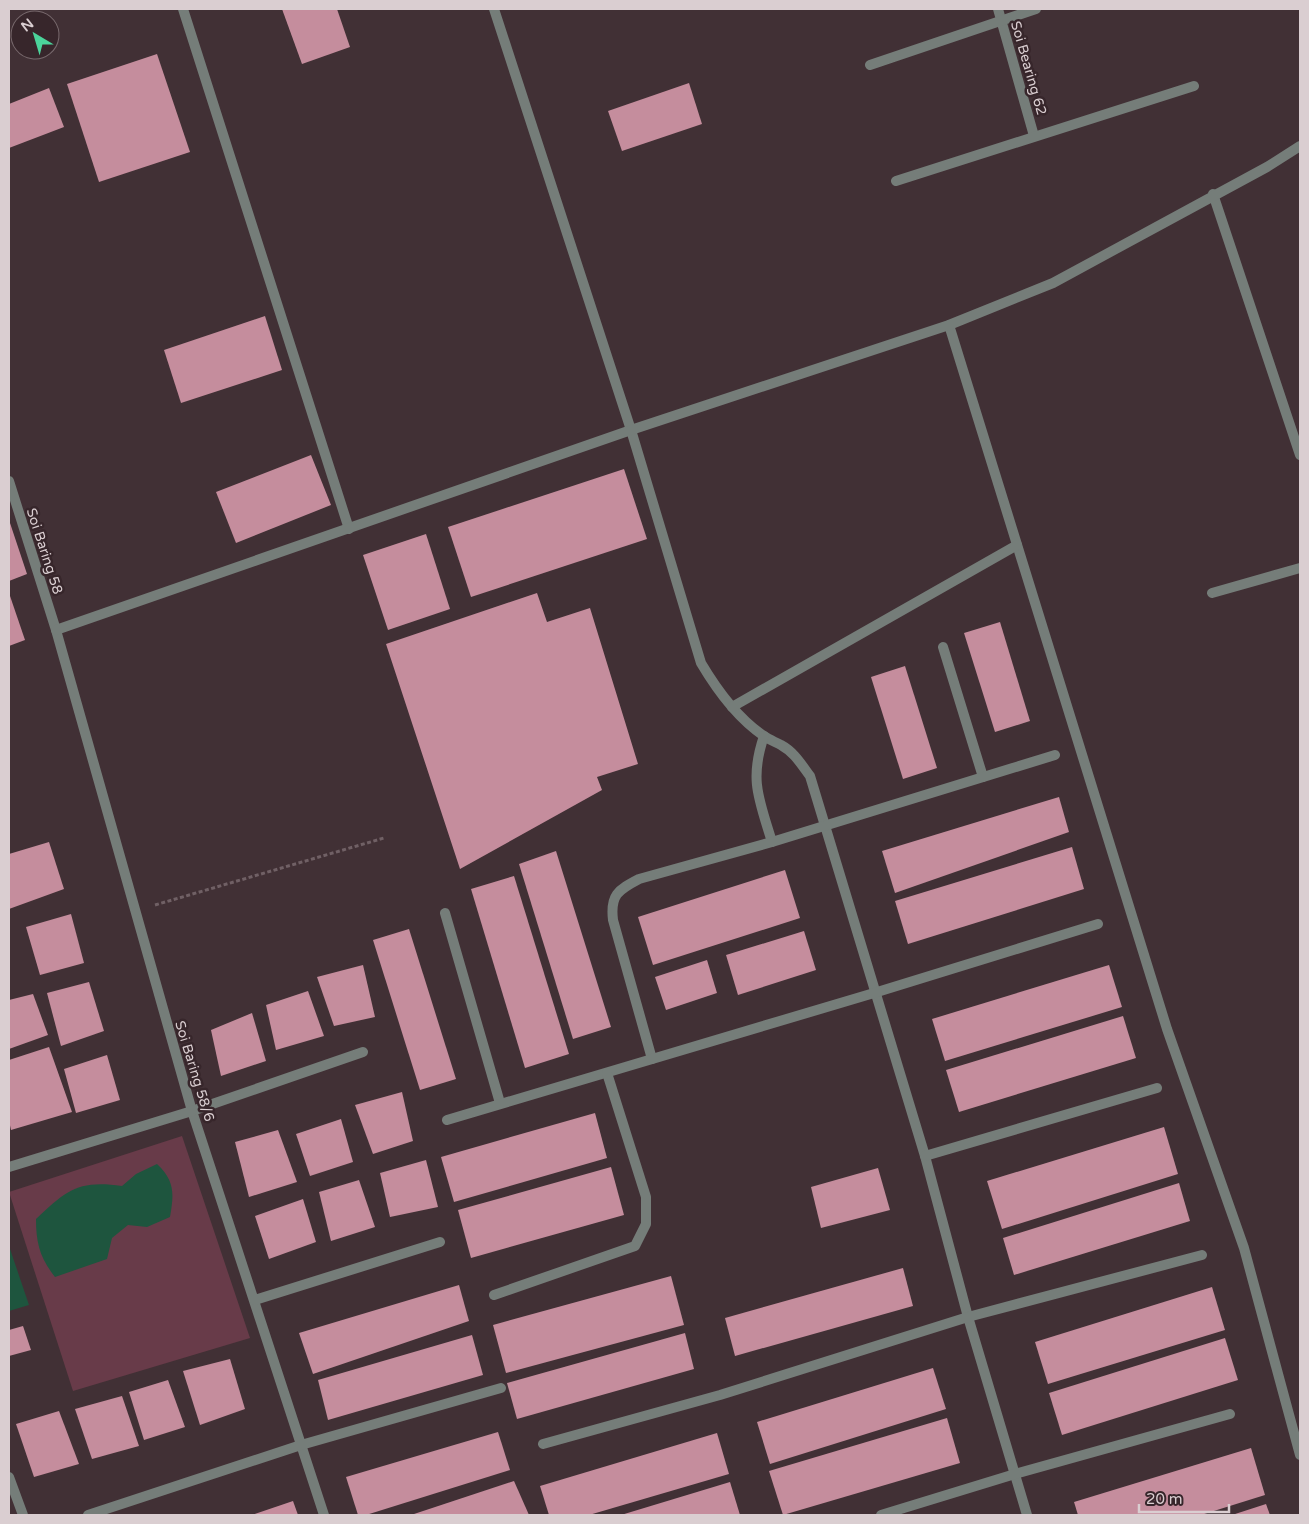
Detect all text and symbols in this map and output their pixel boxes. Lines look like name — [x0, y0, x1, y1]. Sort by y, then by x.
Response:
north arrow — [10, 10, 60, 60]
text: N — [18, 15, 37, 35]
street label: Soi Bearing 62 — [1007, 19, 1050, 117]
street label: Soi Baring 58 — [23, 506, 66, 596]
street label: Soi Baring 58/6 — [171, 1019, 218, 1124]
scale bar — [1139, 1482, 1229, 1514]
text: 20 m — [1146, 1490, 1183, 1508]

